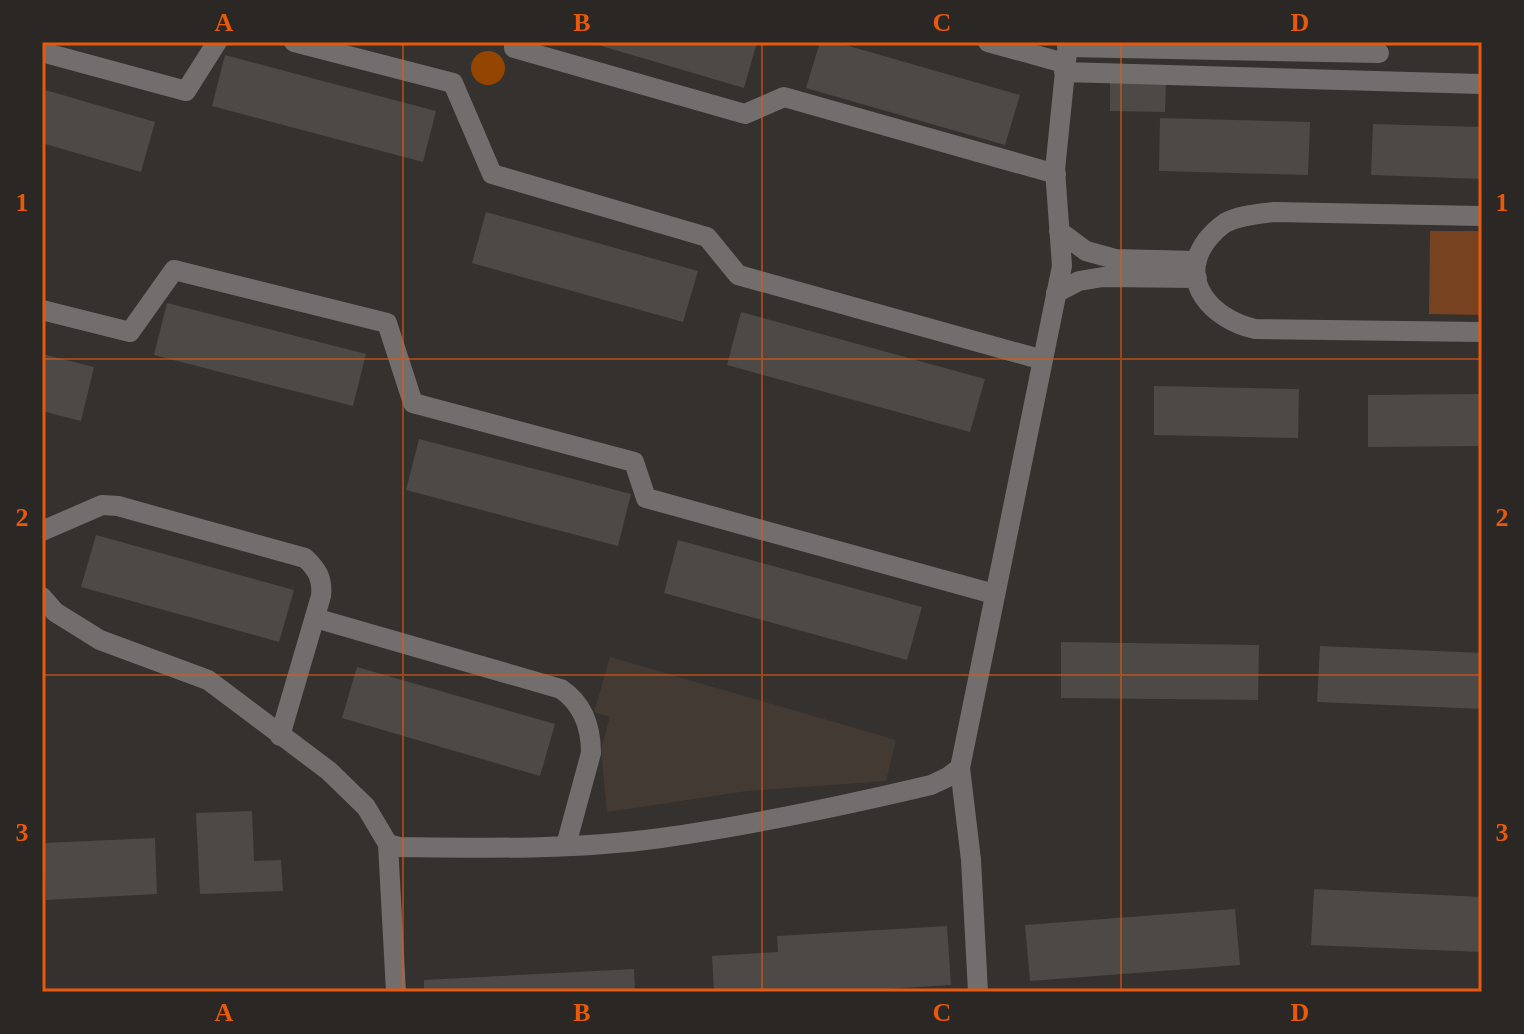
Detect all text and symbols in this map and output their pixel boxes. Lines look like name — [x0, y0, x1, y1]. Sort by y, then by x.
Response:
text: A — [215, 8, 234, 37]
text: B — [573, 8, 591, 37]
text: C — [933, 8, 951, 37]
text: D — [1291, 8, 1309, 37]
text: 1 — [16, 188, 29, 217]
text: 1 — [1496, 188, 1509, 217]
text: 2 — [16, 503, 29, 532]
text: 2 — [1496, 503, 1509, 532]
text: 3 — [16, 818, 29, 847]
text: 3 — [1496, 818, 1509, 847]
text: A — [215, 998, 234, 1027]
text: B — [573, 998, 591, 1027]
text: C — [933, 998, 951, 1027]
text: D — [1291, 998, 1309, 1027]

